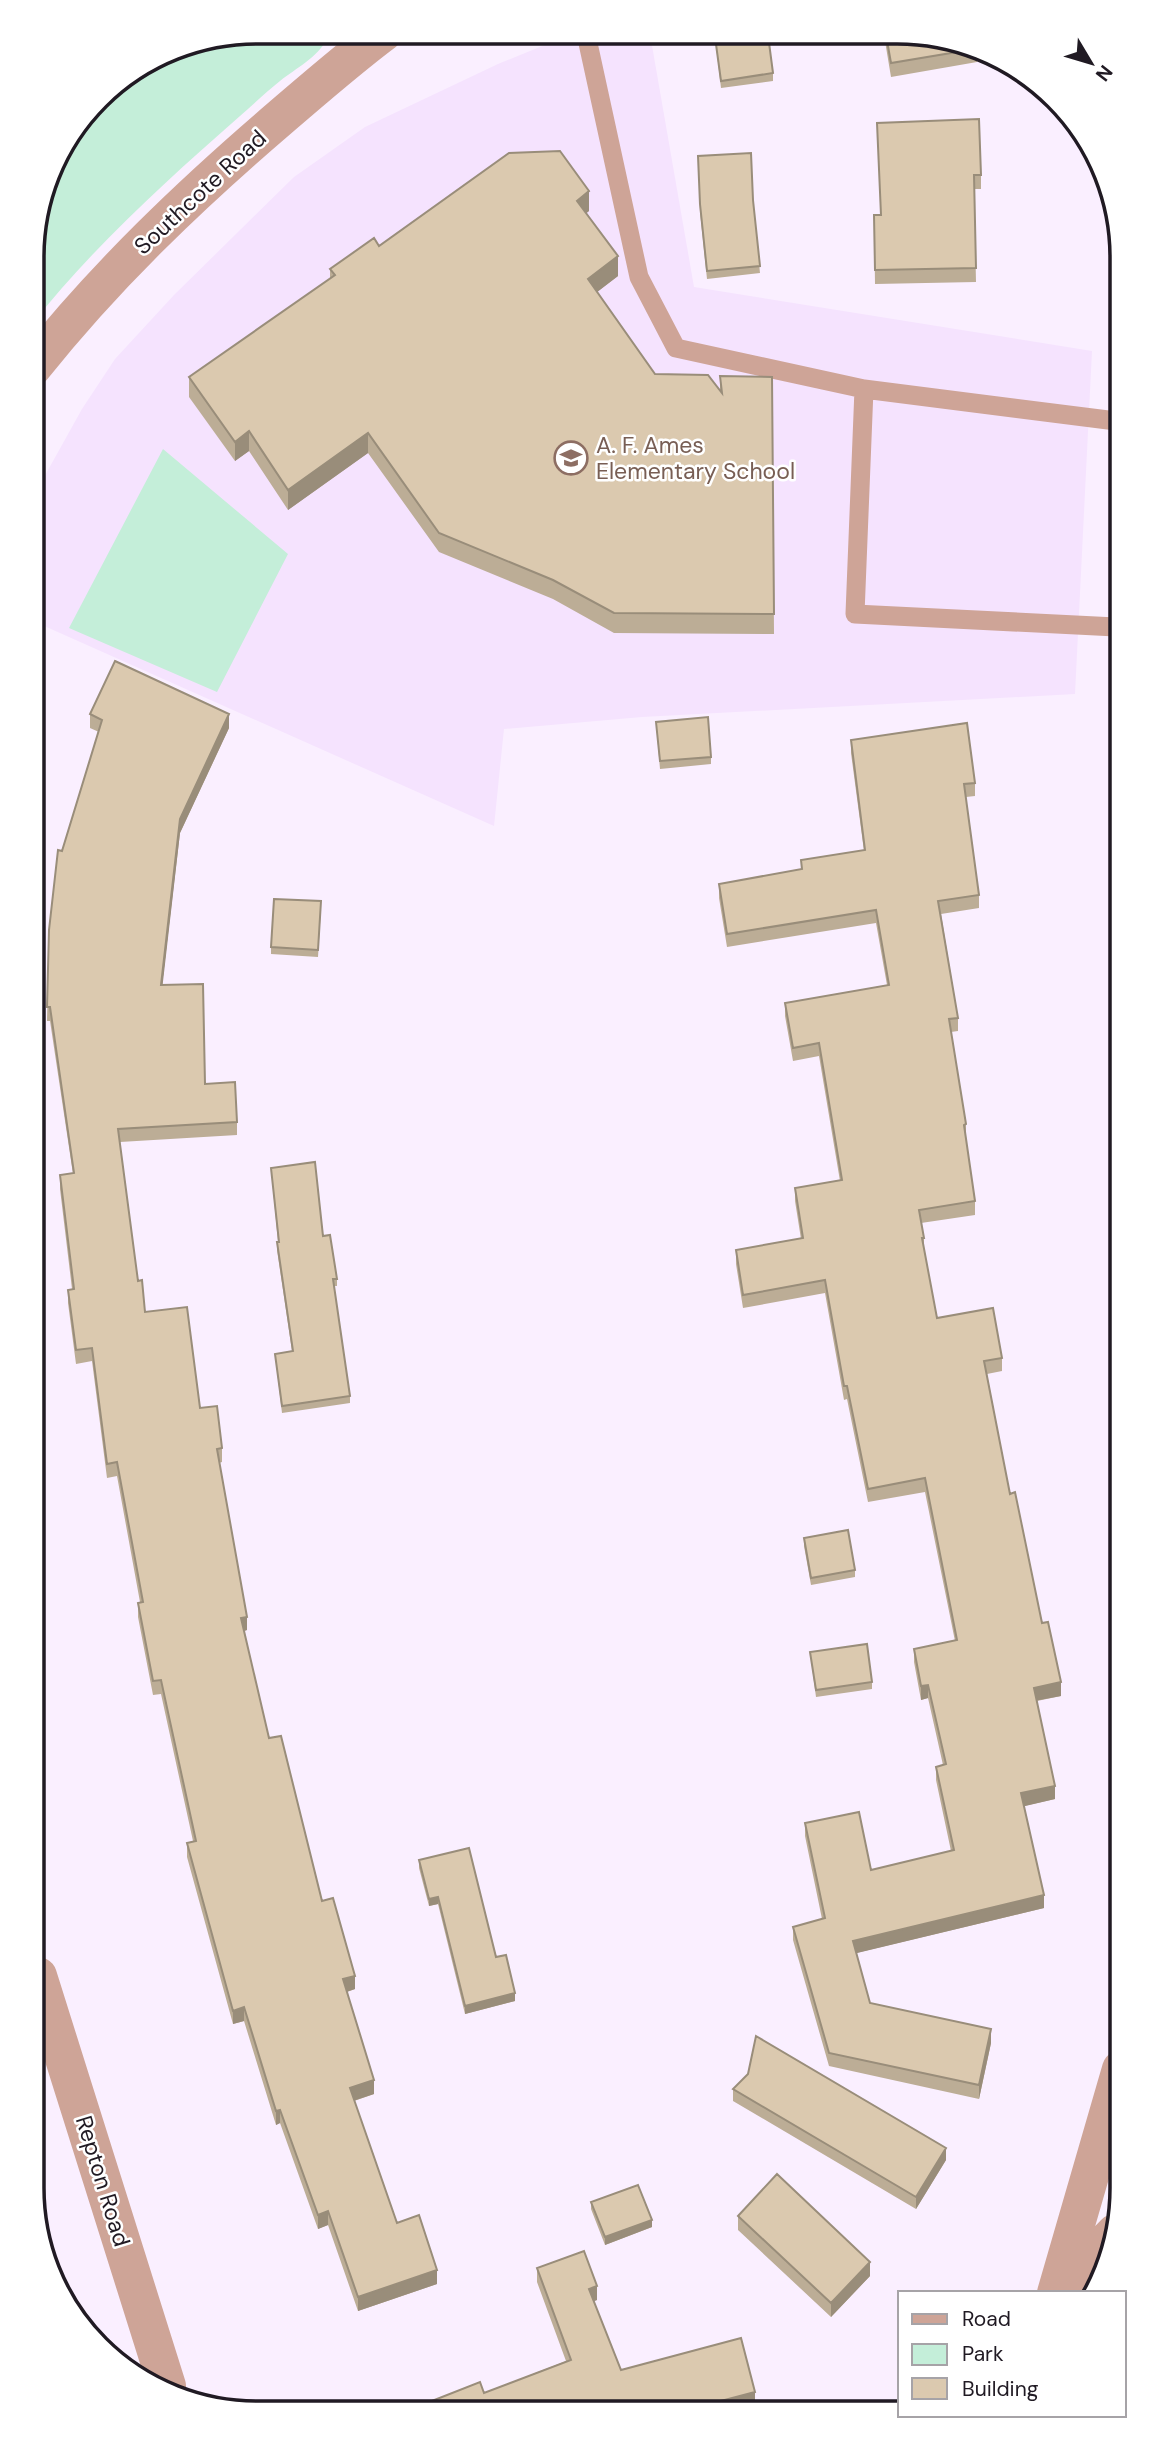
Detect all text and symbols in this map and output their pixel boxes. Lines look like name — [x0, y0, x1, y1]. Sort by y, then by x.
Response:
north arrow — [1056, 28, 1126, 98]
text: N — [1090, 60, 1118, 86]
street label: Southcote Road — [128, 123, 272, 261]
place label: A. F. Ames Elementary School — [596, 430, 795, 486]
school or university icon: A. F. Ames Elementary School — [552, 439, 590, 477]
street label: Repton Road — [69, 2112, 137, 2250]
legend — [898, 2291, 1126, 2417]
text: Road — [962, 2305, 1011, 2333]
text: Park — [962, 2340, 1004, 2368]
text: Building — [962, 2375, 1039, 2403]

